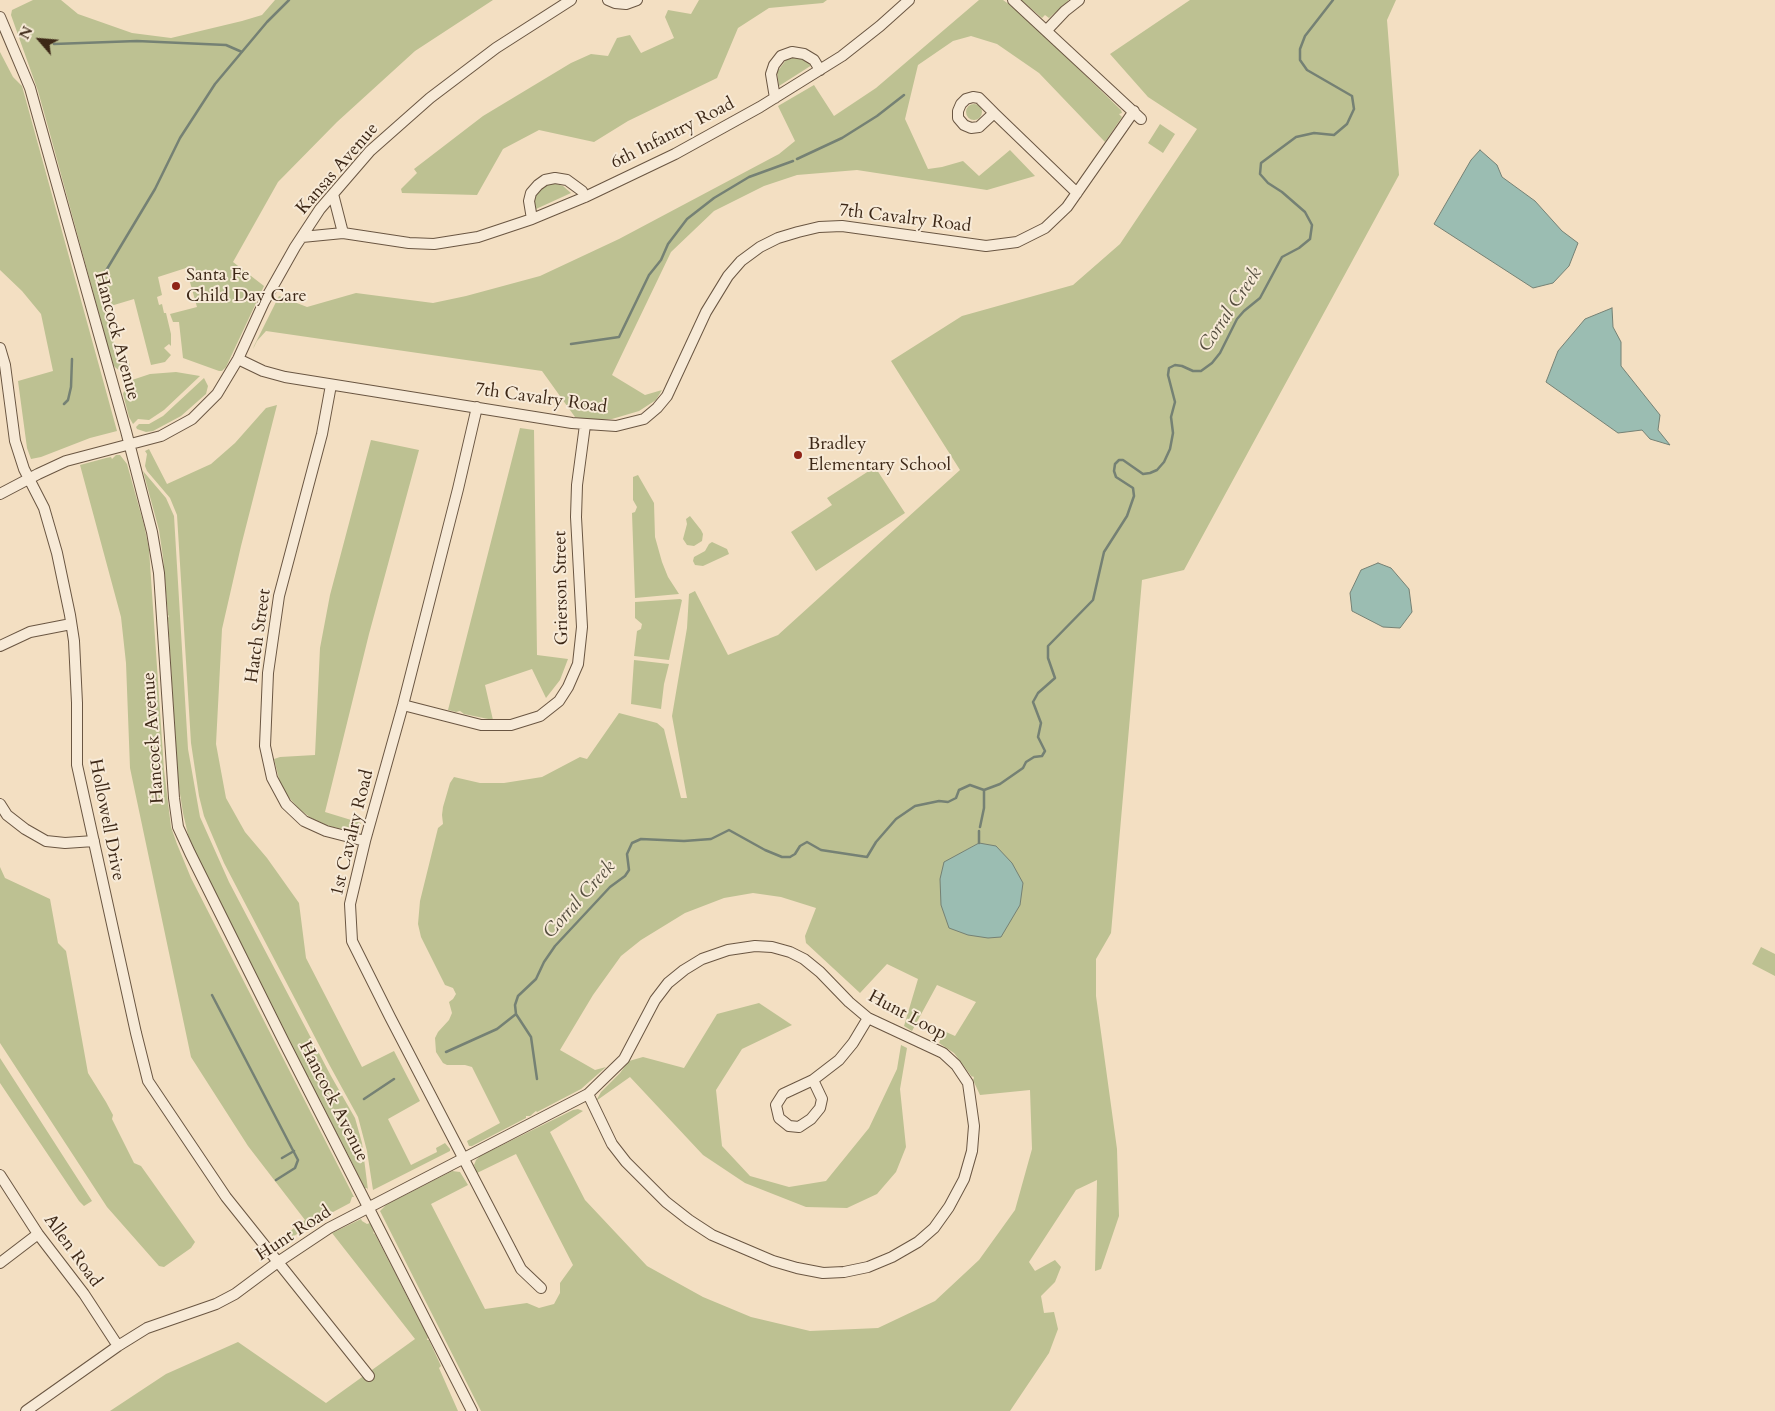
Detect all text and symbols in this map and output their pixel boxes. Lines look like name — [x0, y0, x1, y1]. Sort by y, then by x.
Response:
north arrow — [15, 15, 65, 65]
text: N — [15, 23, 37, 43]
street label: 6th Infantry Road — [608, 94, 738, 174]
street label: Kansas Avenue — [292, 119, 384, 219]
street label: 7th Cavalry Road — [838, 200, 972, 238]
water label: Corral Creek — [1194, 263, 1268, 357]
place label: Santa Fe Child Day Care — [186, 265, 307, 308]
street label: Hancock Avenue — [88, 269, 144, 403]
marker: Santa Fe Child Day Care — [170, 280, 182, 292]
street label: 7th Cavalry Road — [474, 379, 608, 419]
place label: Bradley Elementary School — [808, 434, 951, 476]
marker: Bradley Elementary School — [792, 449, 804, 461]
street label: Grierson Street — [550, 530, 574, 646]
street label: Hatch Street — [242, 588, 276, 684]
street label: Hancock Avenue — [139, 671, 169, 805]
street label: Hollowell Drive — [84, 757, 128, 883]
street label: 1st Cavalry Road — [327, 768, 379, 898]
water label: Corral Creek — [539, 856, 621, 944]
street label: Hunt Loop — [864, 986, 950, 1046]
street label: Hancock Avenue — [293, 1038, 373, 1166]
street label: Hunt Road — [252, 1202, 336, 1266]
street label: Allen Road — [38, 1210, 106, 1292]

